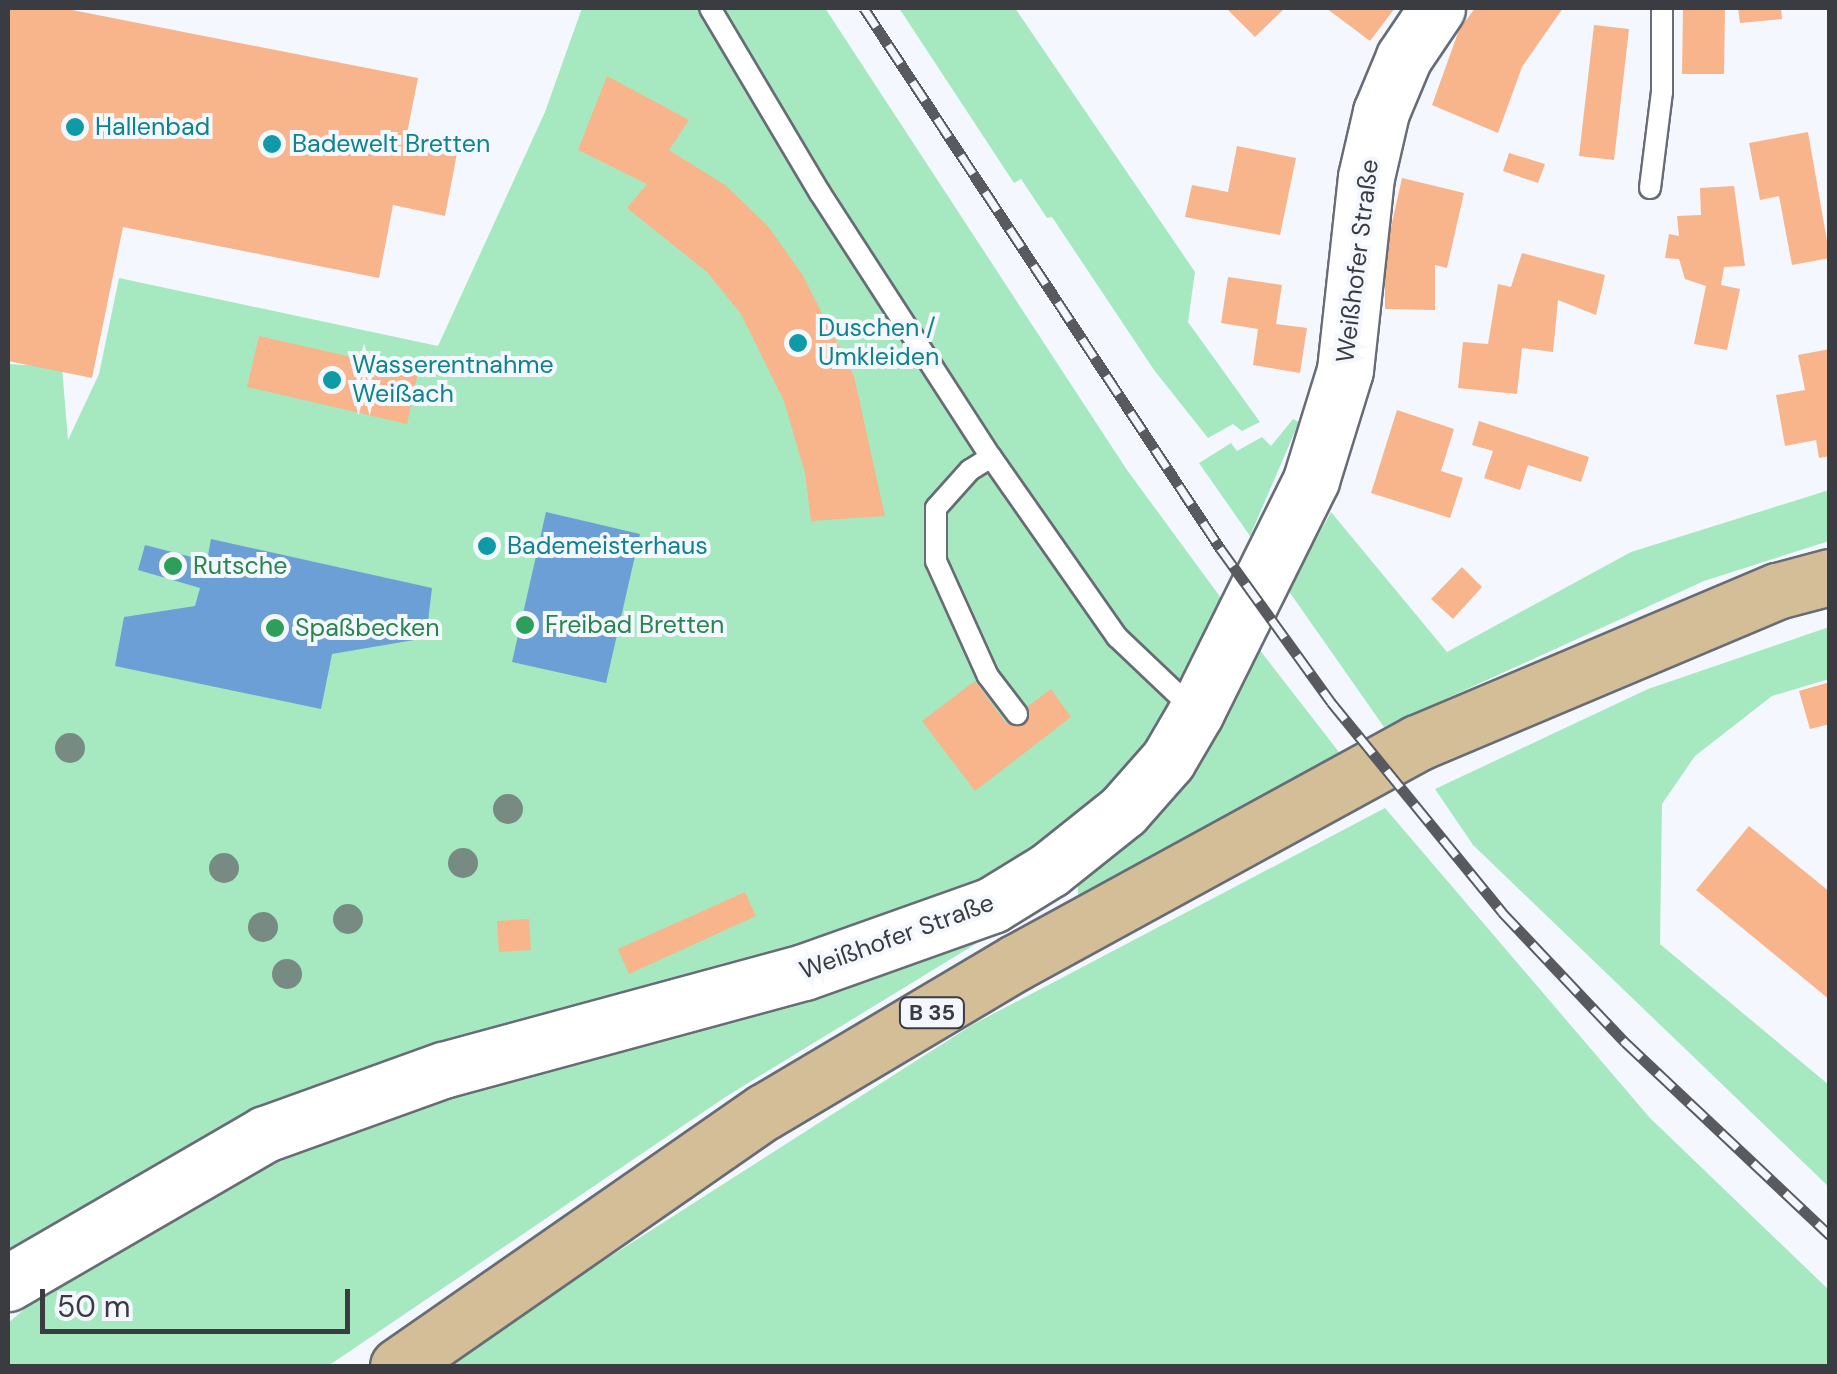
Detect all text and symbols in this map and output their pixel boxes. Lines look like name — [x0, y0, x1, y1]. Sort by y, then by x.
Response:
place label: Hallenbad — [95, 112, 210, 142]
marker: Hallenbad — [64, 116, 86, 138]
place label: Badewelt Bretten — [292, 129, 490, 159]
marker: Badewelt Bretten — [261, 133, 283, 155]
street label: Weißhofer Straße — [1331, 158, 1385, 364]
place label: Duschen / Umkleiden — [818, 314, 939, 373]
marker: Duschen / Umkleiden — [787, 332, 809, 354]
place label: Wasserentnahme Weißach — [352, 351, 554, 410]
marker: Wasserentnahme Weißach — [321, 369, 343, 391]
place label: Bademeisterhaus — [507, 531, 708, 561]
marker: Bademeisterhaus — [476, 535, 498, 557]
place label: Rutsche — [193, 551, 287, 581]
marker: Rutsche — [162, 555, 184, 577]
place label: Freibad Bretten — [545, 610, 724, 640]
place label: Spaßbecken — [295, 613, 440, 643]
marker: Freibad Bretten — [514, 614, 536, 636]
marker: Spaßbecken — [264, 617, 286, 639]
street label: Weißhofer Straße — [796, 888, 998, 986]
road number: B 35 — [897, 996, 967, 1030]
scale bar — [45, 1269, 355, 1331]
text: 50 m — [57, 1287, 131, 1326]

